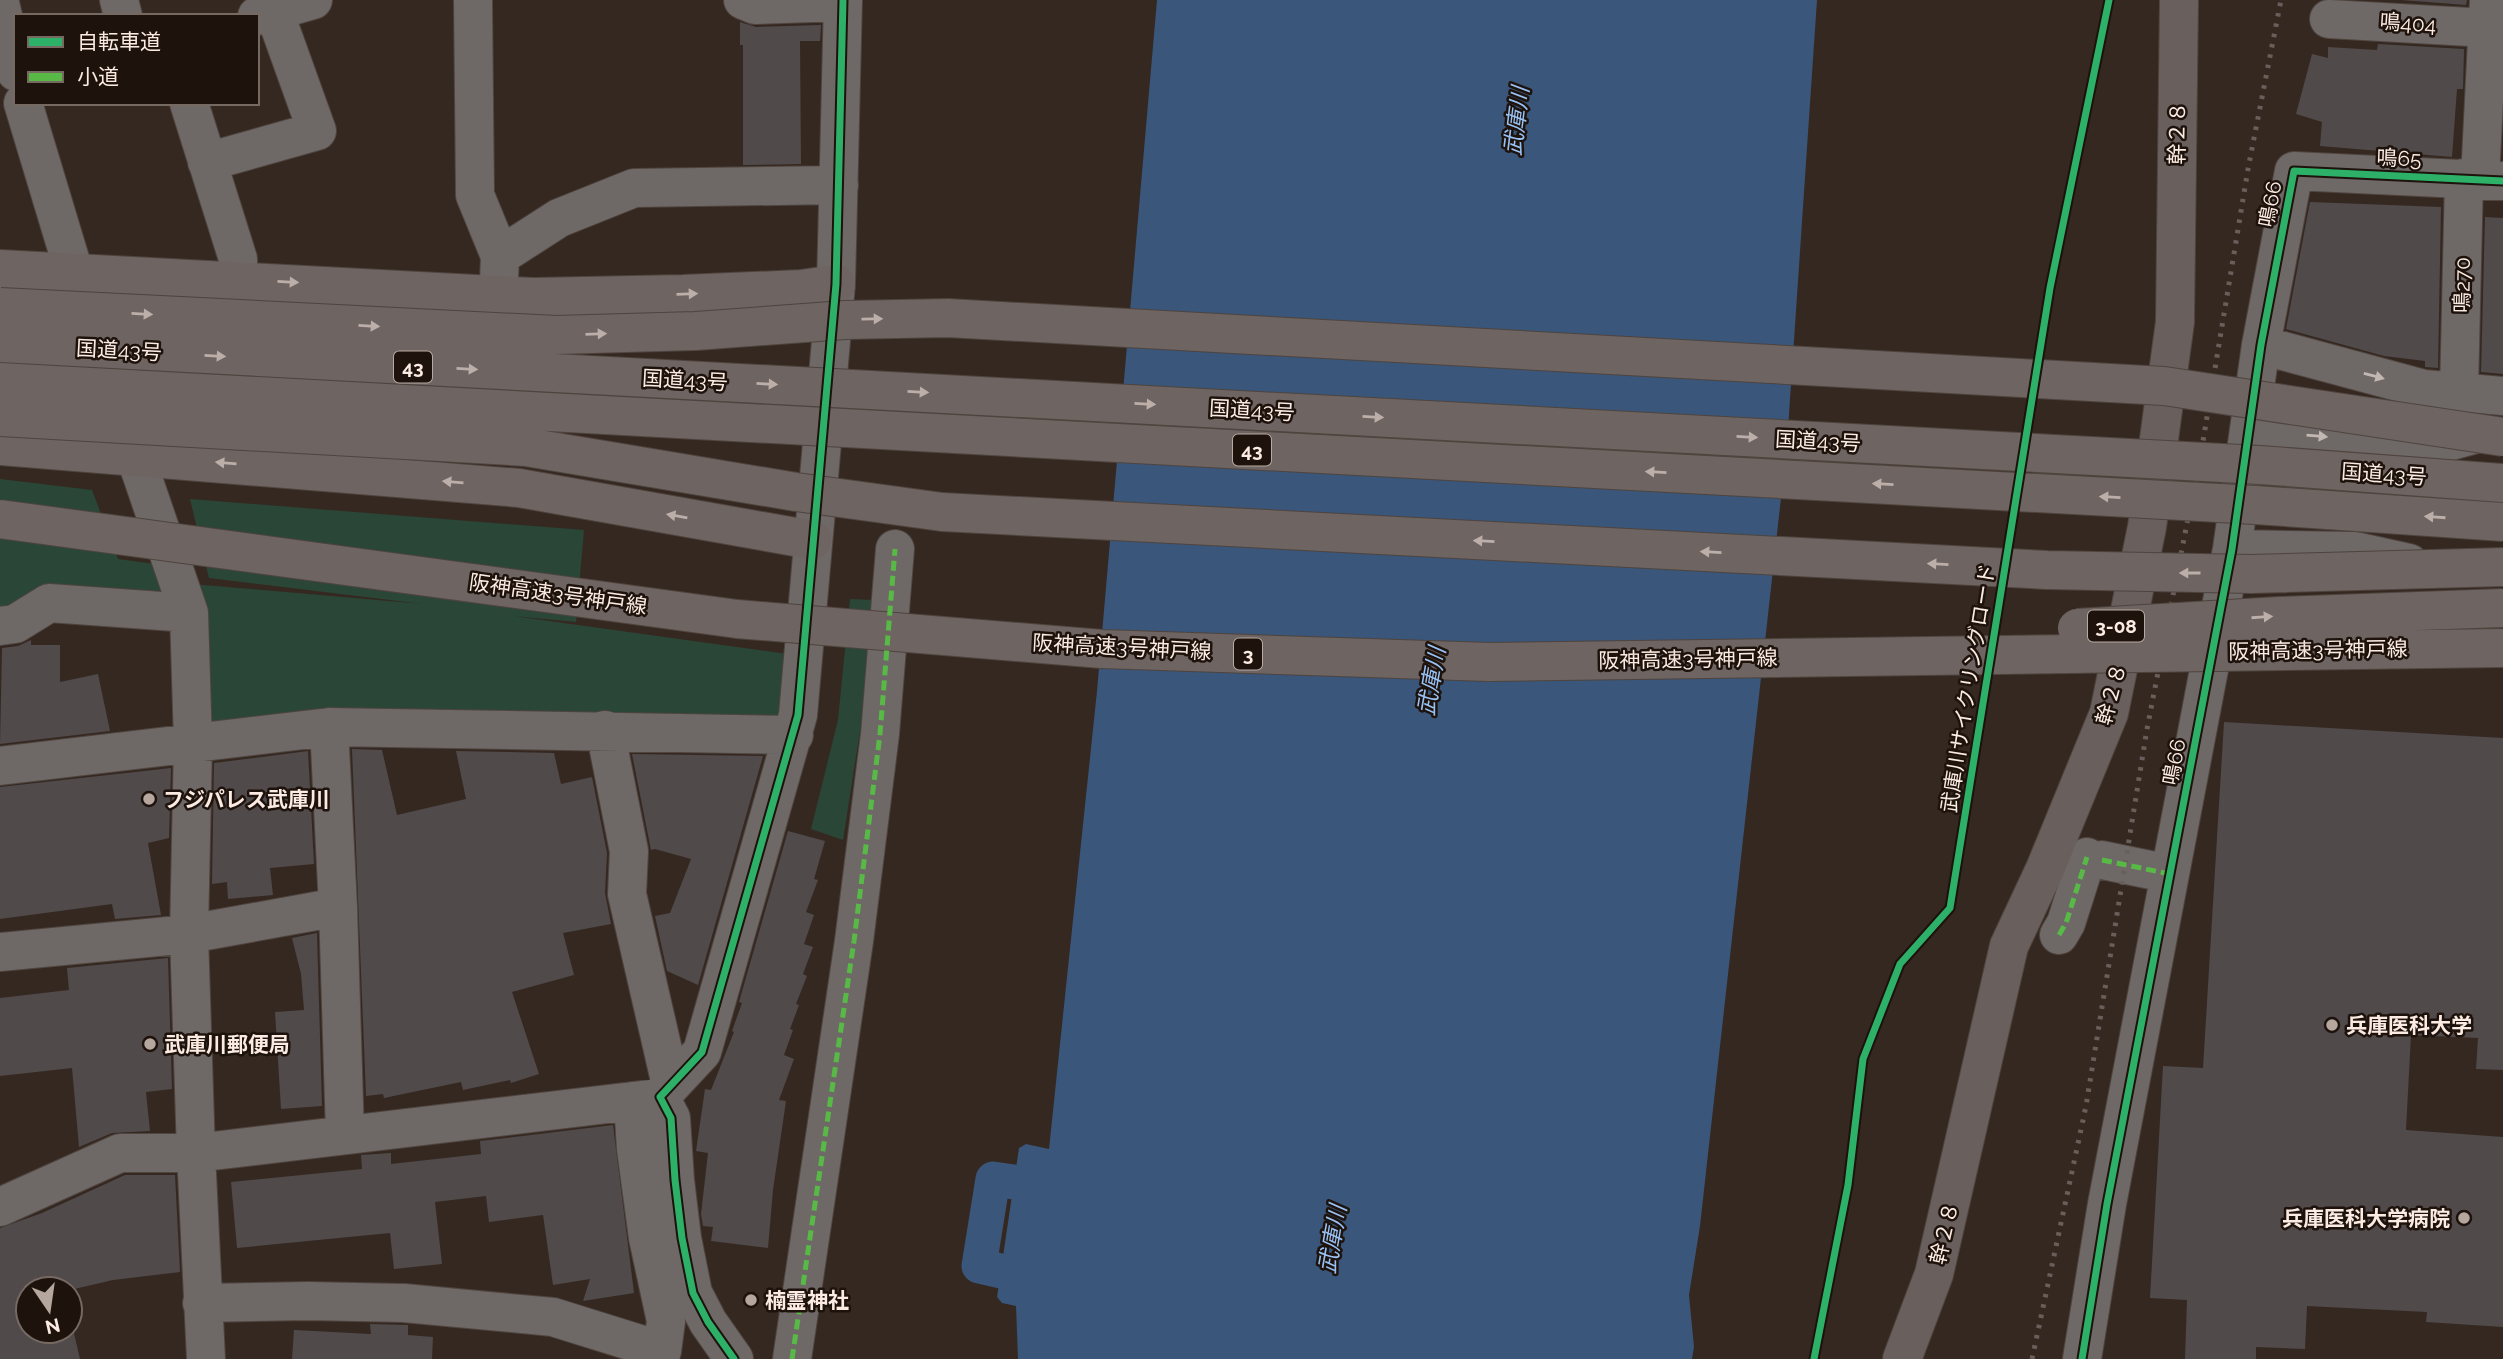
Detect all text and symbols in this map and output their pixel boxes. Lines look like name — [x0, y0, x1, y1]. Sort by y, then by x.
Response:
street label: 鳴404 — [2379, 9, 2437, 37]
legend — [14, 14, 259, 105]
text: 自転車道 — [77, 29, 161, 54]
text: 小道 — [77, 64, 119, 89]
water label: 武庫川 — [1498, 82, 1534, 157]
street label: 幹２８ — [2164, 101, 2190, 165]
street label: 鳴65 — [2376, 145, 2422, 171]
street label: 鳴66 — [2253, 179, 2287, 229]
street label: 鳴270 — [2449, 257, 2475, 313]
one-way arrow — [278, 277, 300, 288]
one-way arrow — [676, 288, 698, 300]
one-way arrow — [131, 309, 153, 320]
one-way arrow — [861, 314, 883, 325]
one-way arrow — [358, 320, 380, 331]
one-way arrow — [585, 328, 607, 339]
street label: 国道43号 — [76, 335, 162, 365]
one-way arrow — [204, 351, 226, 362]
road number: 43 — [394, 352, 432, 382]
one-way arrow — [456, 364, 478, 375]
street label: 国道43号 — [642, 365, 728, 395]
one-way arrow — [2364, 371, 2385, 381]
one-way arrow — [756, 378, 778, 389]
one-way arrow — [908, 386, 930, 397]
street label: 国道43号 — [1209, 395, 1295, 425]
one-way arrow — [1135, 399, 1157, 410]
one-way arrow — [1362, 411, 1384, 422]
street label: 国道43号 — [1775, 426, 1861, 456]
one-way arrow — [2307, 431, 2329, 442]
one-way arrow — [1736, 432, 1758, 443]
road number: 43 — [1233, 435, 1271, 466]
one-way arrow — [215, 457, 237, 468]
street label: 国道43号 — [2340, 459, 2428, 489]
one-way arrow — [1644, 466, 1666, 477]
one-way arrow — [441, 476, 463, 487]
one-way arrow — [1872, 479, 1894, 490]
one-way arrow — [2099, 491, 2121, 502]
one-way arrow — [666, 510, 688, 521]
one-way arrow — [2424, 511, 2446, 522]
one-way arrow — [1472, 535, 1494, 546]
one-way arrow — [1700, 547, 1722, 558]
one-way arrow — [1927, 559, 1949, 570]
street label: 武庫川サイクリングロード — [1936, 562, 2000, 814]
one-way arrow — [2179, 567, 2201, 579]
street label: 阪神高速3号神戸線 — [468, 569, 648, 619]
road number: 3-08 — [2088, 610, 2144, 642]
one-way arrow — [2251, 611, 2273, 622]
street label: 阪神高速3号神戸線 — [1032, 630, 1212, 664]
street label: 阪神高速3号神戸線 — [2228, 636, 2408, 664]
road number: 3 — [1234, 638, 1262, 670]
water label: 武庫川 — [1412, 642, 1451, 717]
street label: 阪神高速3号神戸線 — [1598, 645, 1778, 673]
street label: 幹２８ — [2091, 660, 2131, 728]
street label: 鳴66 — [2157, 737, 2191, 787]
place label: フジパレス武庫川 — [163, 787, 330, 812]
marker: フジパレス武庫川 — [141, 791, 157, 807]
place label: 兵庫医科大学 — [2346, 1013, 2472, 1038]
marker: 兵庫医科大学 — [2324, 1017, 2340, 1033]
place label: 武庫川郵便局 — [164, 1032, 290, 1057]
marker: 武庫川郵便局 — [142, 1036, 158, 1052]
street label: 幹２８ — [1925, 1199, 1963, 1267]
water label: 武庫川 — [1313, 1200, 1352, 1275]
place label: 兵庫医科大学病院 — [2282, 1206, 2450, 1231]
marker: 兵庫医科大学病院 — [2456, 1210, 2472, 1226]
north arrow — [14, 1275, 84, 1345]
place label: 楠霊神社 — [765, 1288, 849, 1313]
marker: 楠霊神社 — [743, 1292, 759, 1308]
text: N — [43, 1314, 62, 1339]

